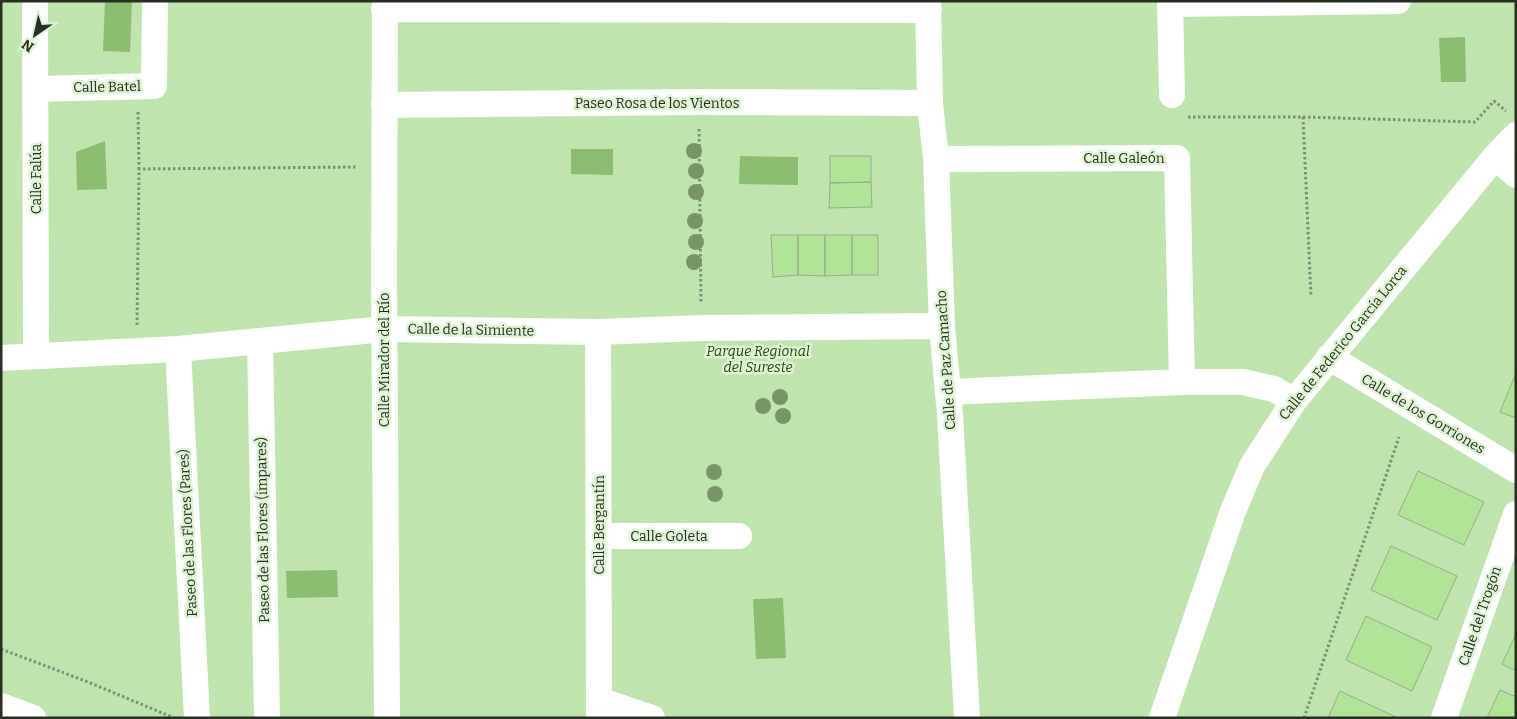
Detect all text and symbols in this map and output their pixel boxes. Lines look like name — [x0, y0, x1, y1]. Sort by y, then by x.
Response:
north arrow — [10, 10, 60, 60]
text: N — [19, 35, 37, 55]
street label: Calle Batel — [73, 78, 141, 96]
street label: Paseo Rosa de los Vientos — [575, 95, 739, 112]
street label: Calle Falúa — [28, 143, 45, 214]
street label: Calle Galeón — [1083, 150, 1165, 167]
street label: Calle de Federico García Lorca — [1275, 262, 1411, 424]
street label: Calle de Paz Camacho — [933, 290, 959, 430]
street label: Calle Mirador del Río — [376, 293, 393, 427]
street label: Calle de la Simiente — [408, 320, 534, 340]
park label: Parque Regional del Sureste — [706, 343, 810, 376]
street label: Calle de los Gorriones — [1358, 370, 1488, 458]
street label: Paseo de las Flores (impares) — [253, 437, 273, 623]
street label: Paseo de las Flores (Pares) — [175, 449, 201, 617]
street label: Calle Bergantín — [591, 475, 608, 575]
street label: Calle Goleta — [630, 528, 708, 545]
street label: Calle del Trogón — [1455, 564, 1505, 668]

